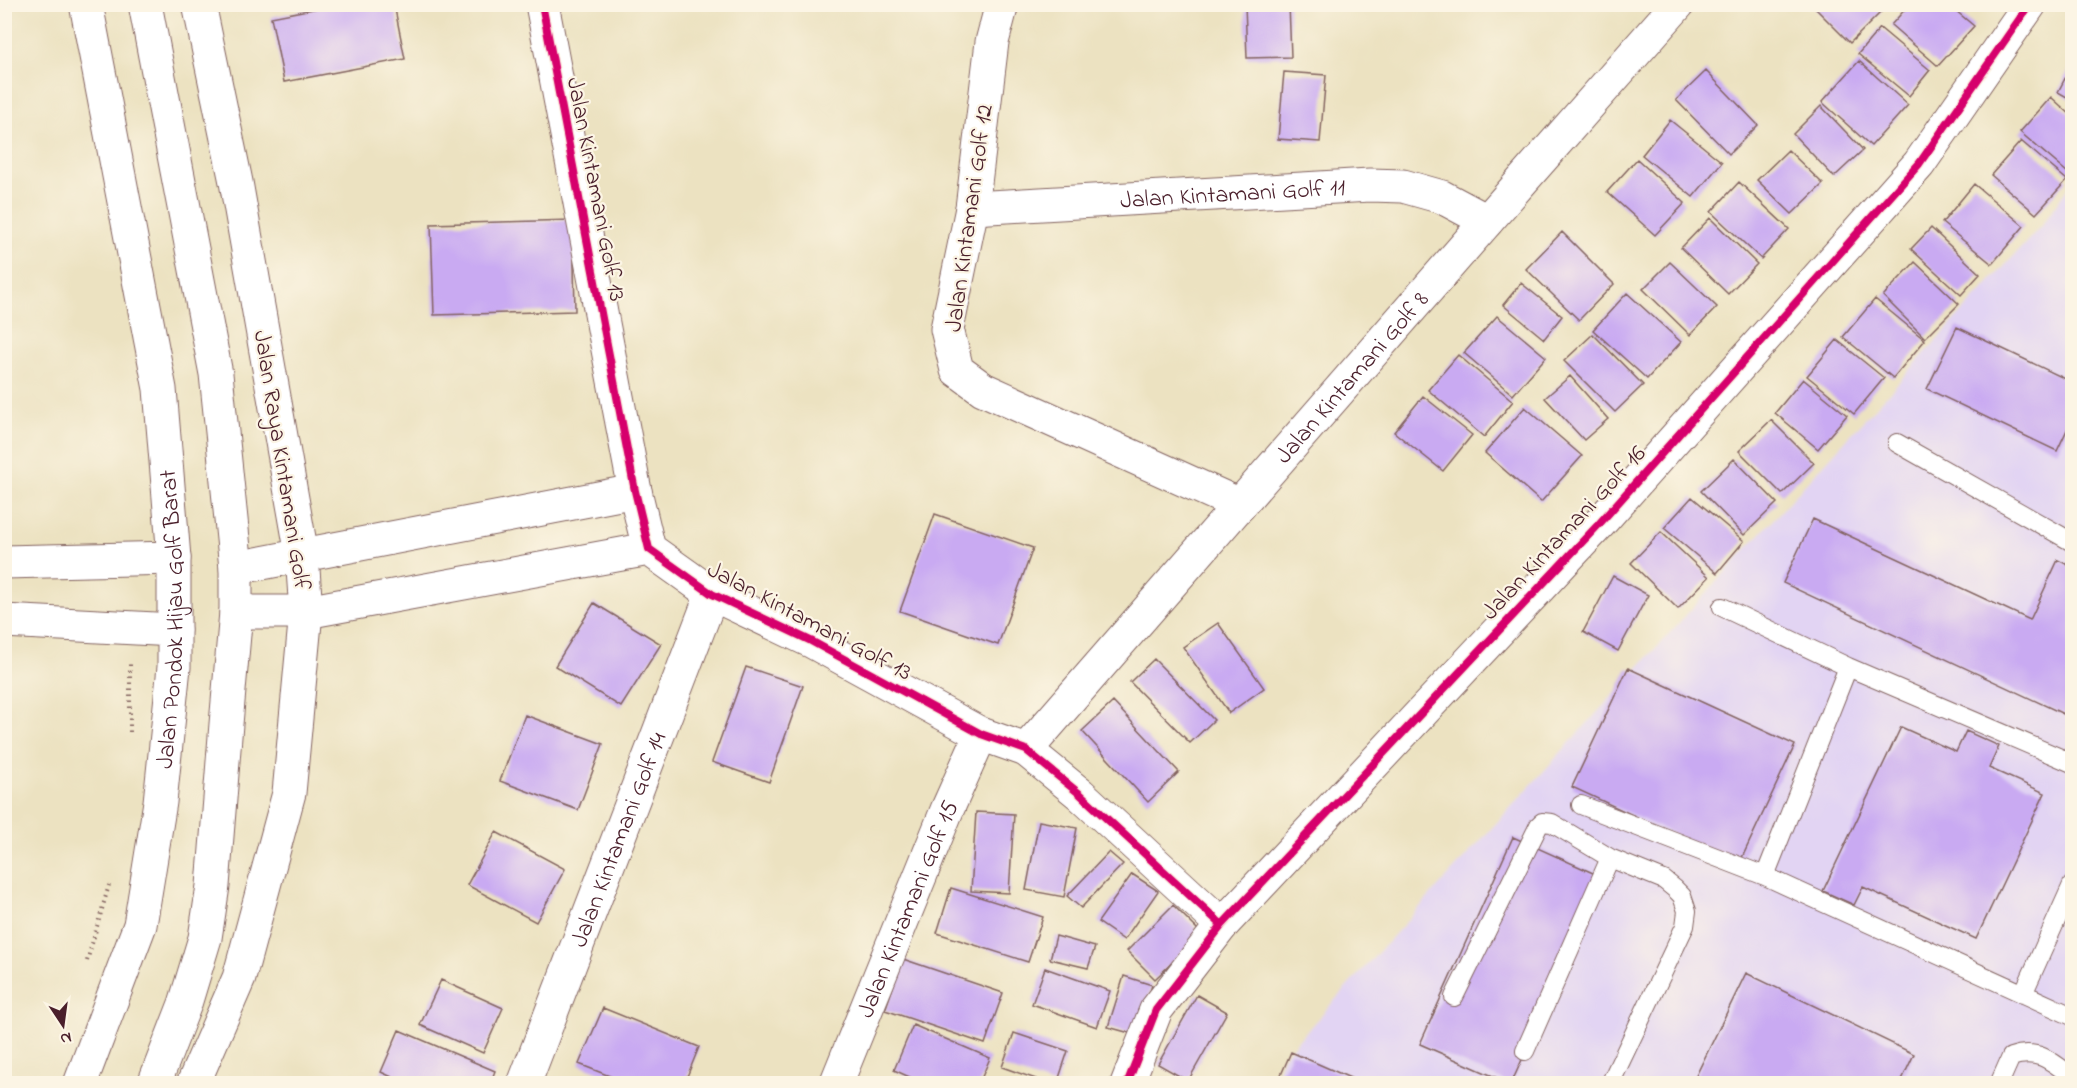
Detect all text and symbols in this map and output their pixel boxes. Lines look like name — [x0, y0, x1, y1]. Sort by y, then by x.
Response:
street label: Jalan Kintamani Golf 13 — [556, 74, 633, 305]
street label: Jalan Kintamani Golf 12 — [937, 102, 1004, 334]
street label: Jalan Kintamani Golf 11 — [1119, 171, 1347, 219]
street label: Jalan Kintamani Golf 8 — [1268, 284, 1438, 473]
street label: Jalan Raya Kintamani Golf — [242, 328, 318, 594]
street label: Jalan Kintamani Golf 16 — [1474, 438, 1656, 629]
street label: Jalan Pondok Hijau Golf Barat — [149, 468, 194, 771]
street label: Jalan Kintamani Golf 13 — [700, 553, 918, 691]
street label: Jalan Kintamani Golf 14 — [563, 728, 677, 953]
street label: Jalan Kintamani Golf 15 — [850, 795, 969, 1024]
north arrow — [33, 995, 93, 1055]
text: N — [58, 1025, 74, 1051]

